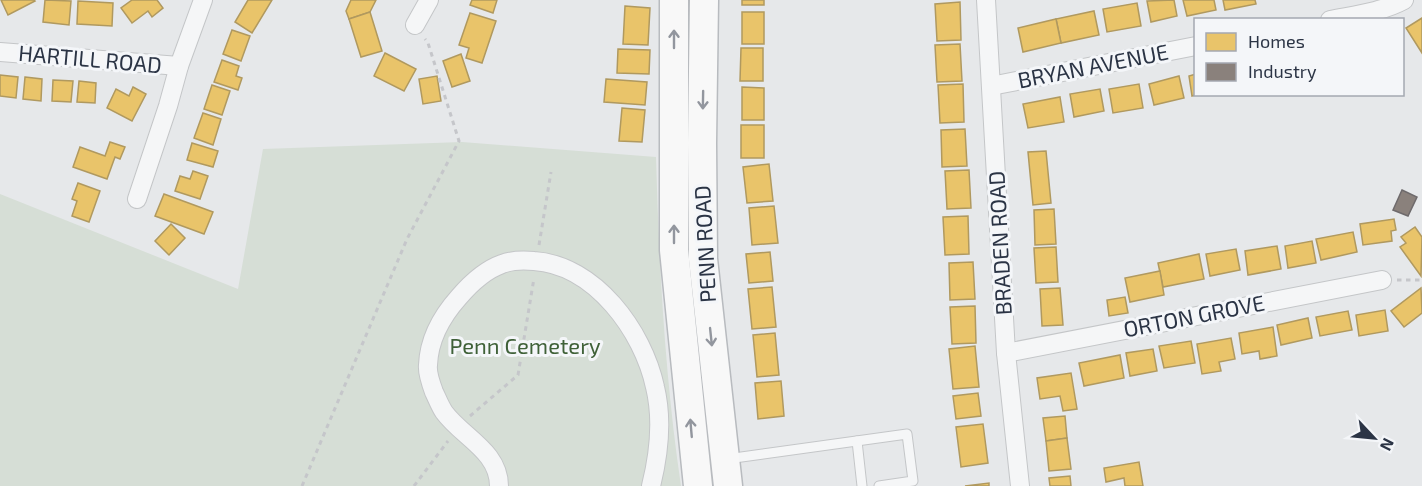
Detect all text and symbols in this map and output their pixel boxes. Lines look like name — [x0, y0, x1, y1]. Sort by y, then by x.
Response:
legend — [1194, 18, 1404, 96]
one-way arrow — [668, 29, 680, 49]
text: Homes — [1248, 30, 1305, 52]
street label: BRYAN AVENUE — [1015, 38, 1170, 92]
street label: HARTILL ROAD — [17, 39, 163, 77]
text: Industry — [1248, 60, 1317, 82]
one-way arrow — [697, 90, 709, 110]
street label: BRADEN ROAD — [982, 170, 1016, 316]
street label: PENN ROAD — [688, 185, 720, 304]
one-way arrow — [668, 224, 680, 244]
street label: ORTON GROVE — [1121, 289, 1267, 341]
one-way arrow — [706, 327, 717, 346]
park label: Penn Cemetery — [449, 332, 601, 358]
north arrow — [1344, 408, 1404, 468]
one-way arrow — [685, 418, 696, 438]
text: N — [1377, 435, 1399, 454]

